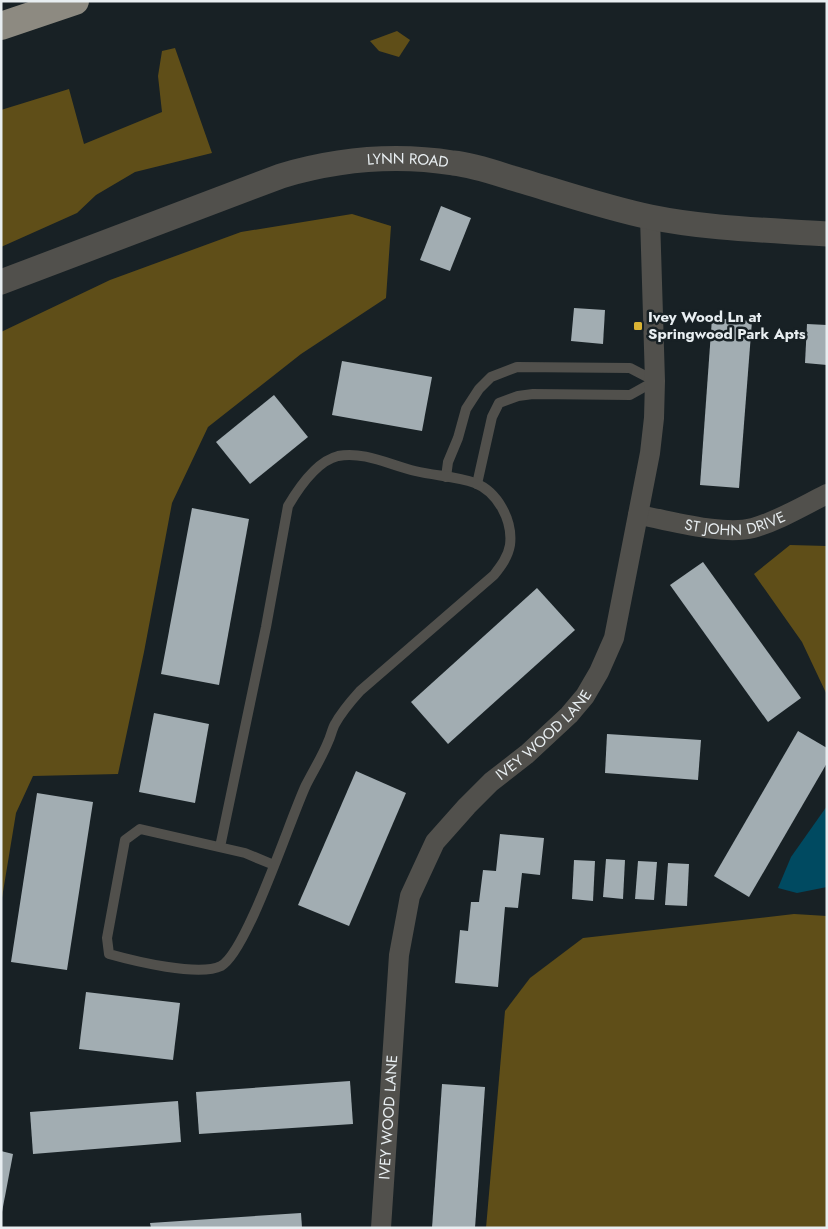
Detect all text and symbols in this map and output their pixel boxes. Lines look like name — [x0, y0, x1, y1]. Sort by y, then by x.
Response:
street label: LYNN ROAD — [366, 148, 450, 173]
place label: Ivey Wood Ln at Springwood Park Apts — [648, 306, 806, 345]
marker: Ivey Wood Ln at Springwood Park Apts — [632, 320, 644, 332]
street label: ST JOHN DRIVE — [683, 506, 789, 541]
street label: IVEY WOOD LANE — [491, 686, 597, 786]
street label: IVEY WOOD LANE — [373, 1054, 403, 1180]

